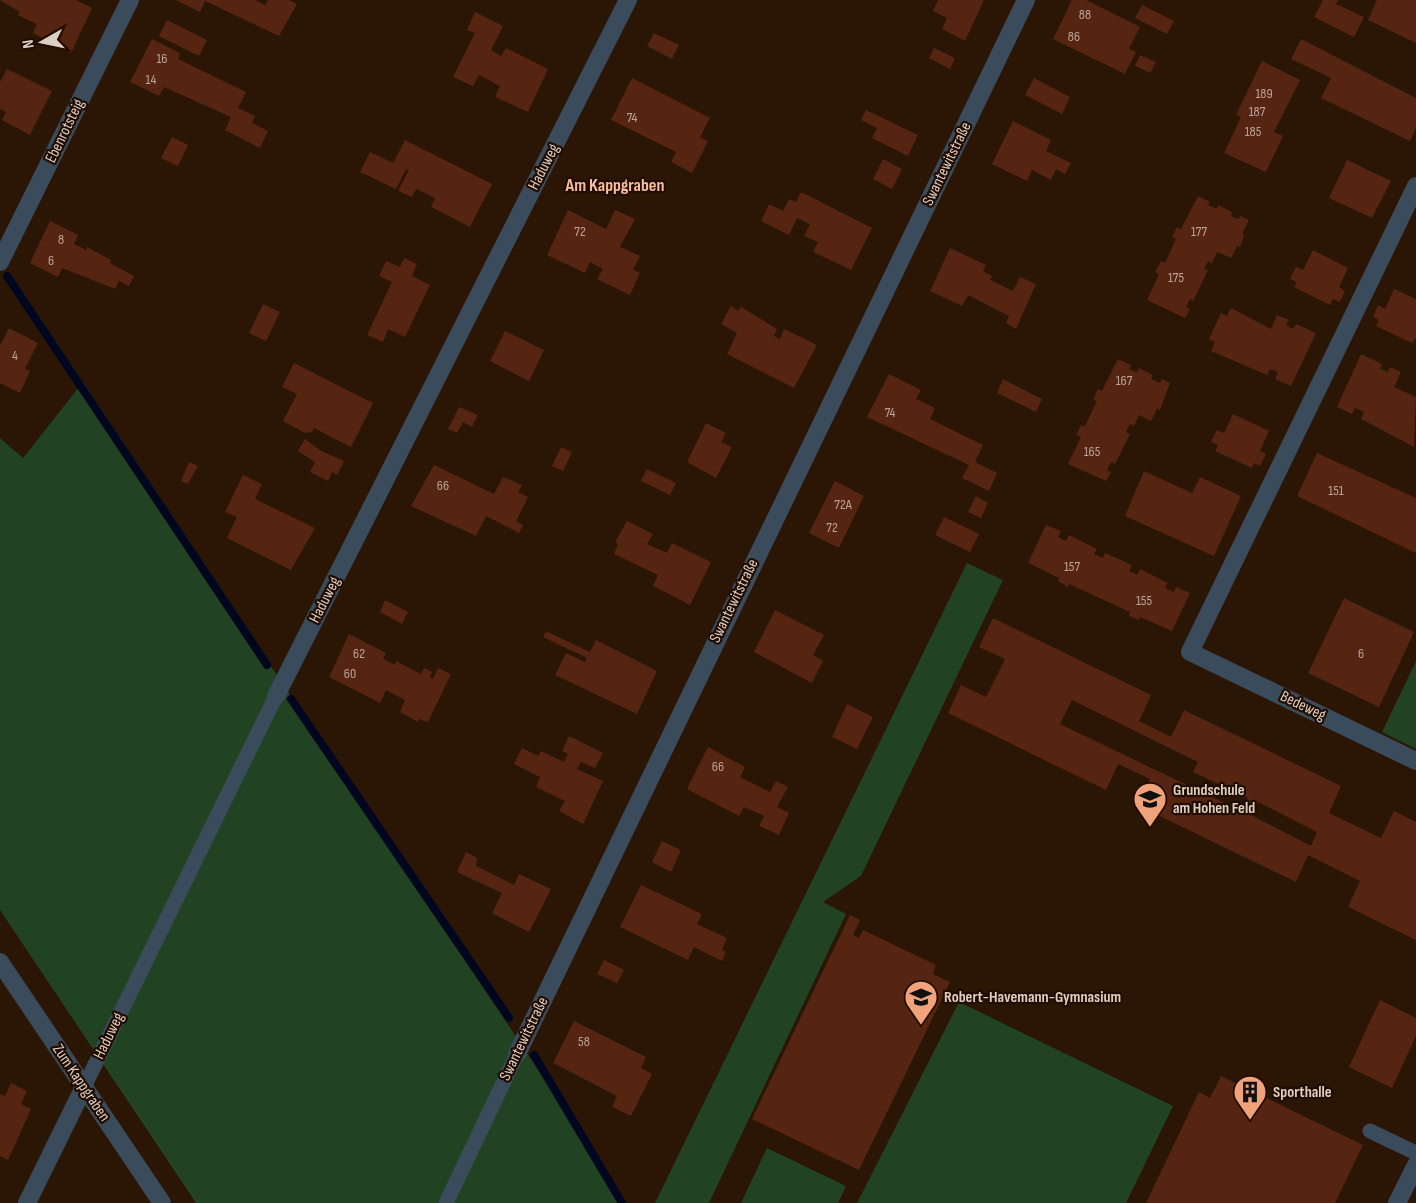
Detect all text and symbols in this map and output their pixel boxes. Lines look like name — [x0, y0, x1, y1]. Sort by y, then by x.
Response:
house number: 88 — [1079, 6, 1091, 23]
north arrow — [12, 12, 72, 72]
house number: 86 — [1068, 28, 1080, 45]
text: N — [19, 38, 39, 50]
house number: 16 — [156, 50, 168, 67]
house number: 14 — [146, 71, 157, 88]
house number: 189 — [1255, 85, 1273, 102]
street label: Ebenrotsteig — [41, 96, 89, 166]
house number: 187 — [1249, 103, 1266, 120]
house number: 74 — [627, 109, 638, 126]
street label: Swantewitstraße — [919, 119, 975, 209]
house number: 185 — [1245, 123, 1262, 140]
street label: Haduweg — [524, 141, 564, 193]
district label: Am Kappgraben — [565, 175, 664, 196]
house number: 72 — [574, 223, 586, 240]
house number: 177 — [1191, 223, 1207, 240]
house number: 8 — [58, 231, 64, 248]
house number: 6 — [48, 252, 54, 269]
house number: 175 — [1168, 269, 1184, 286]
house number: 4 — [12, 347, 18, 364]
house number: 167 — [1116, 372, 1133, 389]
house number: 74 — [885, 404, 896, 421]
house number: 165 — [1084, 443, 1101, 460]
house number: 66 — [437, 477, 449, 494]
house number: 151 — [1328, 482, 1344, 499]
house number: 72A — [834, 496, 853, 513]
house number: 72 — [826, 519, 838, 536]
street label: Swantewitstraße — [706, 556, 762, 646]
house number: 157 — [1064, 558, 1080, 575]
street label: Haduweg — [305, 574, 345, 626]
house number: 155 — [1136, 592, 1152, 609]
house number: 62 — [353, 645, 365, 662]
house number: 6 — [1358, 645, 1364, 662]
house number: 60 — [344, 665, 356, 682]
street label: Bedeweg — [1277, 687, 1329, 725]
house number: 66 — [712, 758, 724, 775]
school or university icon: Grundschule am Hohen Feld — [1132, 781, 1168, 828]
place label: Grundschule am Hohen Feld — [1173, 781, 1255, 818]
school or university icon: Robert-Havemann-Gymnasium — [903, 979, 939, 1026]
place label: Robert-Havemann-Gymnasium — [944, 988, 1121, 1007]
street label: Swantewitstraße — [496, 994, 552, 1084]
street label: Haduweg — [90, 1010, 128, 1062]
house number: 58 — [578, 1033, 590, 1050]
street label: Zum Kappgraben — [48, 1041, 114, 1125]
building icon: Sporthalle — [1232, 1074, 1268, 1121]
place label: Sporthalle — [1273, 1083, 1332, 1102]

